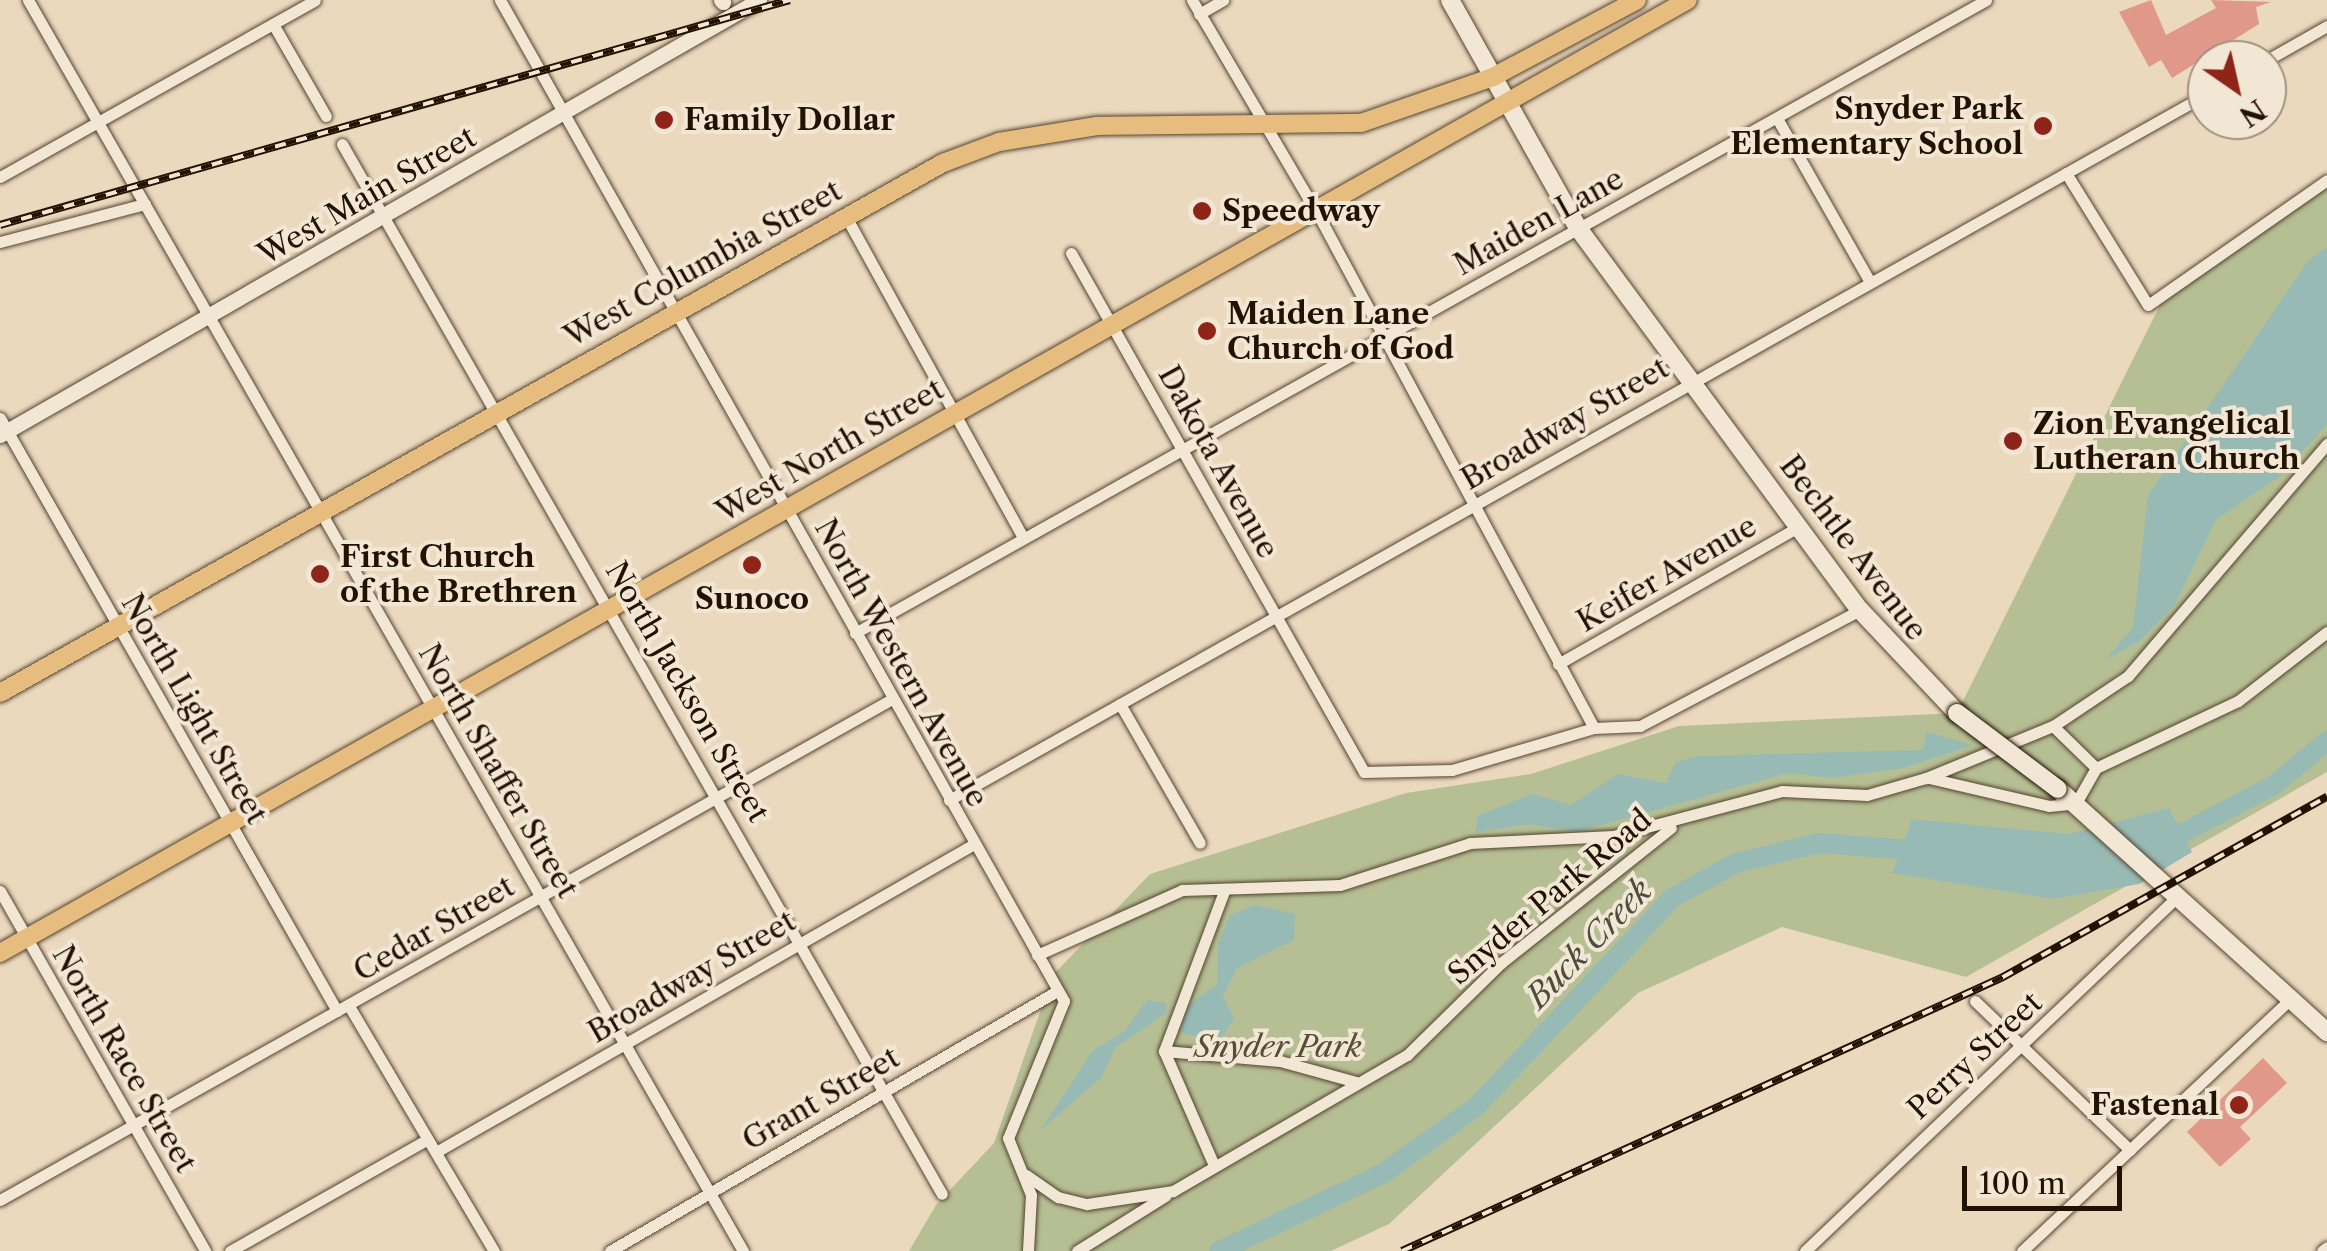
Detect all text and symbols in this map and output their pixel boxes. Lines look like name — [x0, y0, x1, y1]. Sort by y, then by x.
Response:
north arrow — [2187, 40, 2287, 140]
place label: Snyder Park Elementary School — [1729, 91, 2023, 162]
text: N — [2233, 92, 2272, 134]
place label: Family Dollar — [684, 102, 896, 138]
marker: Family Dollar — [653, 109, 675, 131]
marker: Snyder Park Elementary School — [2032, 115, 2054, 137]
street label: West Main Street — [252, 119, 482, 273]
street label: Maiden Lane — [1448, 161, 1630, 283]
street label: West Columbia Street — [558, 173, 848, 355]
place label: Speedway — [1222, 193, 1380, 229]
marker: Speedway — [1191, 200, 1213, 222]
place label: Maiden Lane Church of God — [1227, 296, 1454, 366]
marker: Maiden Lane Church of God — [1196, 320, 1218, 342]
street label: Broadway Street — [1455, 350, 1675, 498]
street label: Dakota Avenue — [1150, 359, 1286, 565]
street label: West North Street — [710, 371, 950, 531]
place label: Zion Evangelical Lutheran Church — [2033, 406, 2300, 476]
marker: Zion Evangelical Lutheran Church — [2002, 430, 2024, 452]
street label: Bechtle Avenue — [1771, 448, 1935, 648]
street label: Keifer Avenue — [1570, 508, 1764, 640]
street label: North Western Avenue — [806, 512, 996, 814]
place label: First Church of the Brethren — [340, 539, 577, 610]
marker: Sunoco — [741, 554, 763, 576]
street label: North Jackson Street — [598, 555, 776, 829]
marker: First Church of the Brethren — [309, 563, 331, 585]
place label: Sunoco — [695, 581, 809, 617]
street label: North Light Street — [114, 588, 274, 830]
street label: North Shaffer Street — [410, 637, 586, 905]
street label: Snyder Park Road — [1441, 801, 1659, 993]
street label: Cedar Street — [347, 868, 521, 990]
water label: Buck Creek — [1518, 872, 1660, 1016]
street label: Broadway Street — [582, 903, 802, 1051]
street label: North Race Street — [44, 939, 204, 1179]
street label: Perry Street — [1900, 985, 2050, 1127]
park label: Snyder Park — [1194, 1029, 1362, 1065]
street label: Grant Street — [736, 1040, 906, 1158]
place label: Fastenal — [2090, 1087, 2219, 1123]
marker: Fastenal — [2228, 1094, 2250, 1116]
scale bar — [1967, 1146, 2127, 1208]
text: 100 m — [1979, 1165, 2066, 1202]

